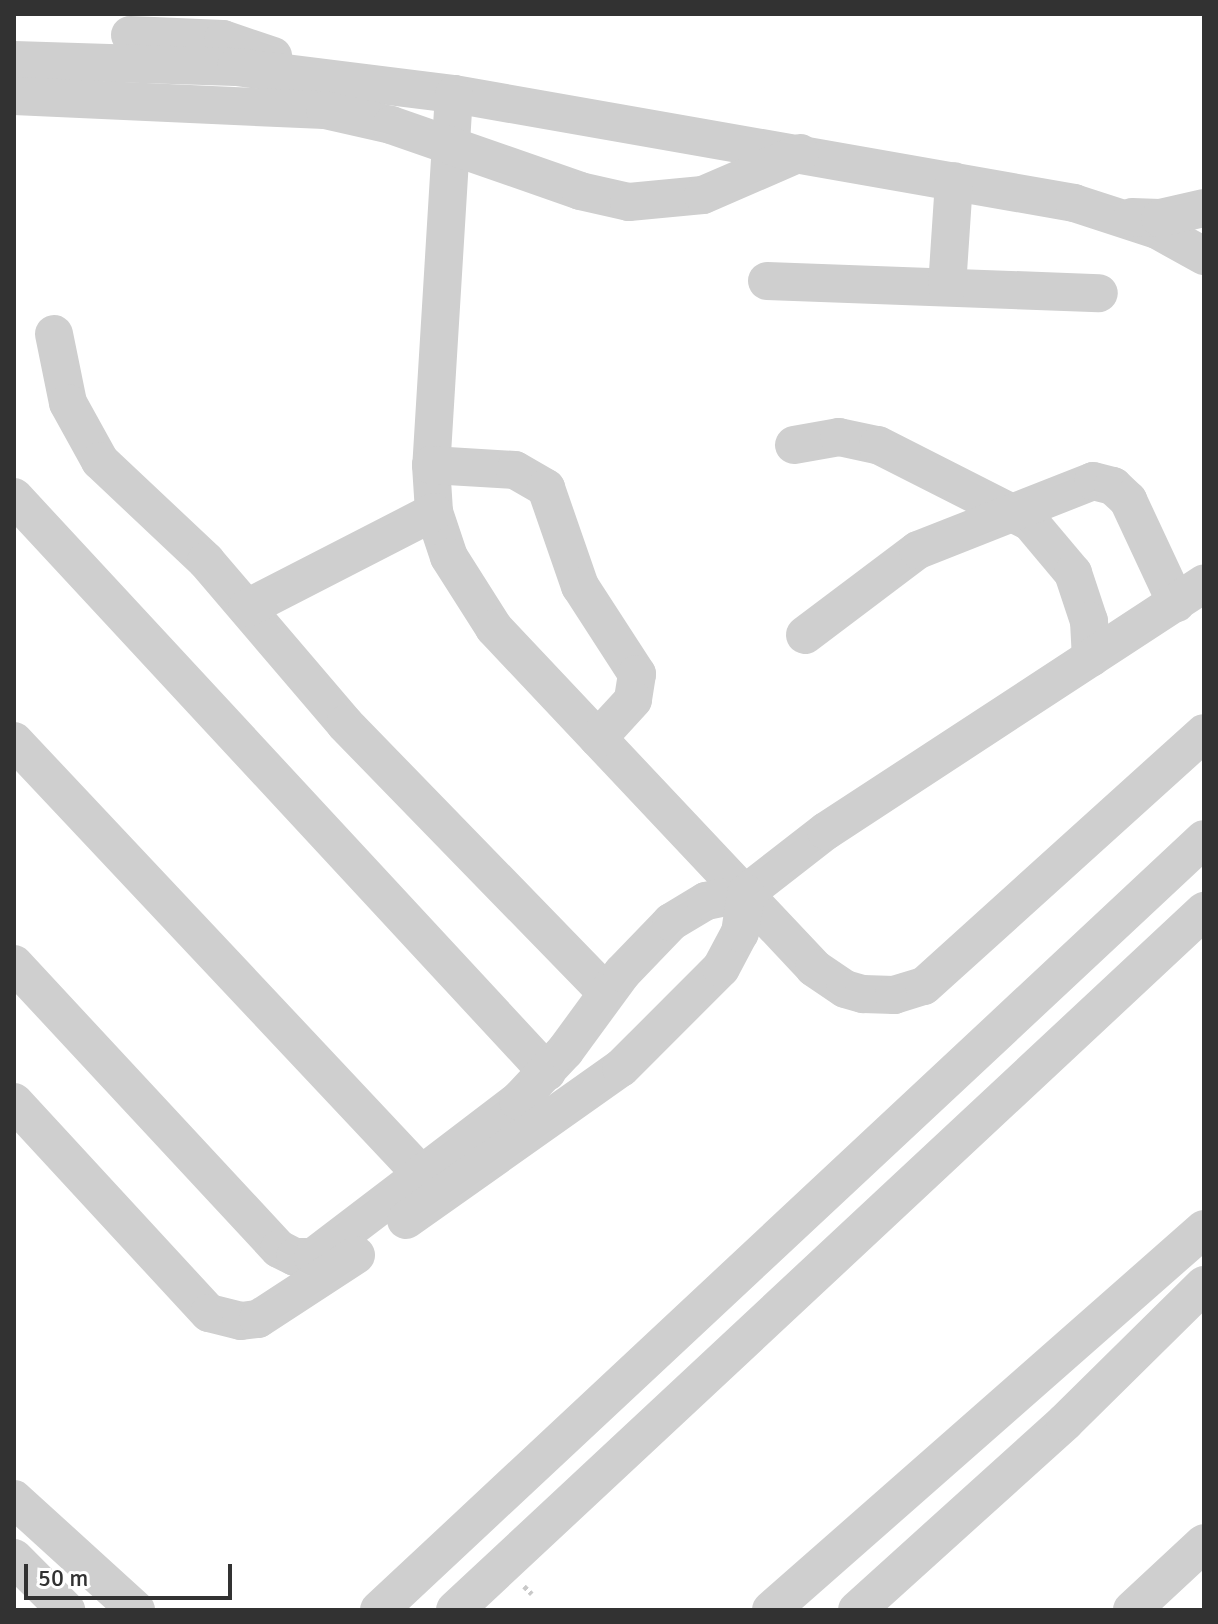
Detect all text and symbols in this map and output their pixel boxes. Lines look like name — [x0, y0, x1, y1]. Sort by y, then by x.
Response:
scale bar — [28, 1548, 236, 1598]
text: 50 m — [38, 1563, 88, 1593]

